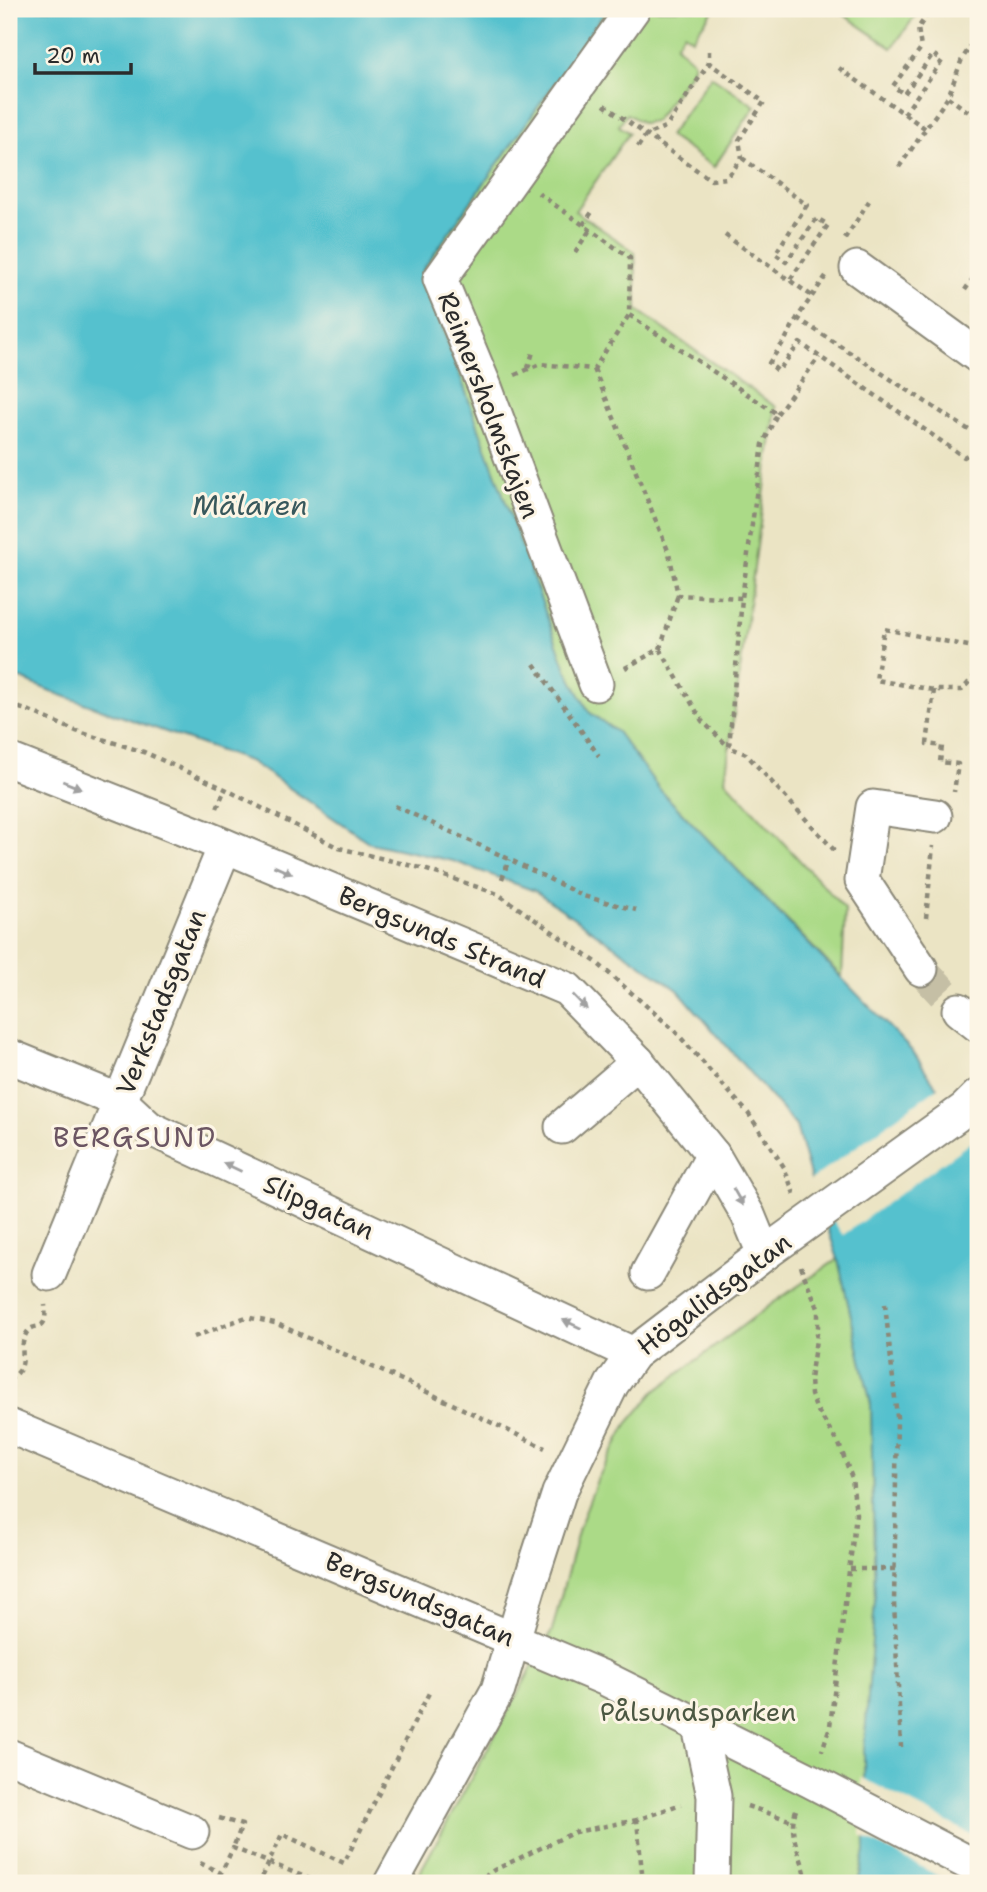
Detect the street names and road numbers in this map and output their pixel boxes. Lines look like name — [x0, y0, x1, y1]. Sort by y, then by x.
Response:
street label: Reimersholmskajen — [430, 286, 549, 523]
street label: Bergsunds Strand — [333, 877, 551, 996]
street label: Verkstadsgatan — [107, 904, 214, 1100]
street label: Slipgatan — [258, 1166, 380, 1247]
street label: Högalidsgatan — [629, 1224, 798, 1363]
street label: Bergsundsgatan — [320, 1543, 520, 1654]

